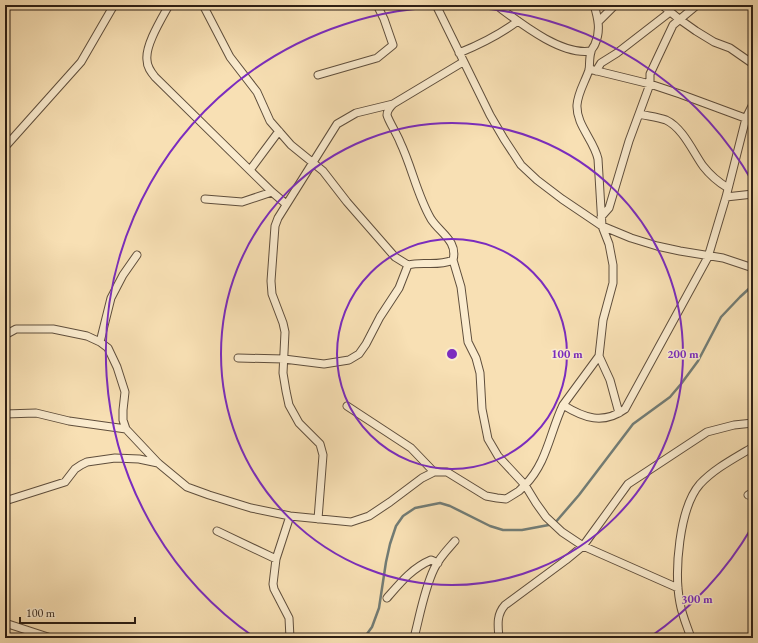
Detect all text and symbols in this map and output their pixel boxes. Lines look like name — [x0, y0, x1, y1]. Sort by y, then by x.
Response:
text: 100 m — [551, 346, 583, 362]
text: 200 m — [667, 346, 699, 362]
centre of rings — [445, 347, 459, 361]
text: 300 m — [681, 591, 713, 607]
scale bar — [20, 599, 135, 625]
text: 100 m — [26, 605, 56, 621]

